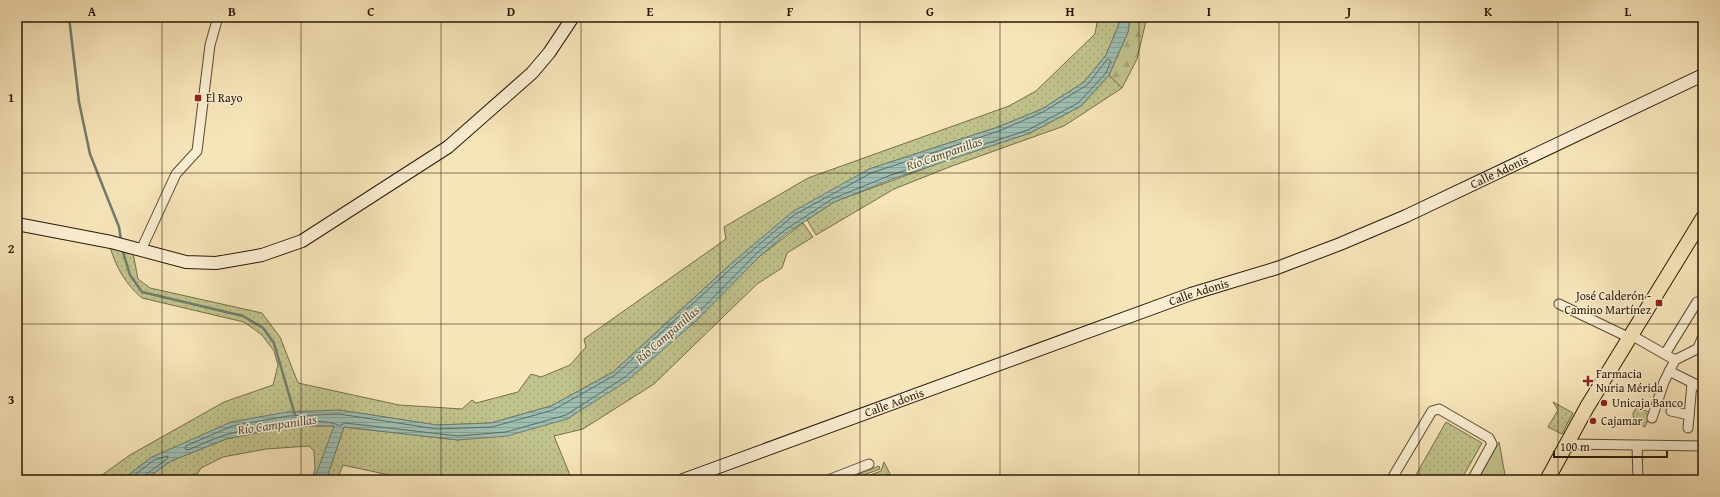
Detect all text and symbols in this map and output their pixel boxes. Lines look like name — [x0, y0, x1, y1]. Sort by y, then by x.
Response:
text: A — [88, 2, 97, 21]
text: B — [228, 2, 236, 21]
text: C — [367, 2, 375, 21]
text: D — [507, 2, 515, 21]
text: E — [647, 2, 654, 21]
text: F — [787, 2, 794, 21]
text: G — [926, 2, 934, 21]
text: H — [1065, 2, 1075, 21]
text: I — [1207, 2, 1211, 21]
text: J — [1345, 2, 1352, 21]
text: K — [1484, 2, 1493, 21]
text: L — [1625, 2, 1632, 21]
text: 1 — [8, 88, 14, 107]
place label: El Rayo — [206, 89, 243, 106]
marker: El Rayo — [193, 93, 203, 103]
water label: Río Campanillas — [902, 131, 985, 176]
street label: Calle Adonis — [1467, 150, 1531, 192]
text: 2 — [8, 239, 15, 258]
street label: Calle Adonis — [1166, 274, 1231, 309]
place label: José Calderón - Camino Martínez — [1564, 287, 1651, 318]
marker: José Calderón - Camino Martínez — [1654, 298, 1664, 308]
water label: Río Campanillas — [630, 301, 704, 368]
place label: Farmacia Nuria Mérida — [1596, 365, 1663, 396]
marker: Farmacia Nuria Mérida — [1583, 376, 1593, 386]
street label: Calle Adonis — [862, 383, 926, 421]
text: 3 — [8, 390, 14, 409]
place label: Unicaja Banco — [1612, 394, 1683, 411]
marker: Unicaja Banco — [1599, 398, 1609, 408]
water label: Río Campanillas — [235, 410, 318, 440]
place label: Cajamar — [1601, 412, 1643, 429]
marker: Cajamar — [1588, 416, 1598, 426]
scale bar — [1554, 433, 1667, 459]
text: 100 m — [1560, 438, 1590, 455]

